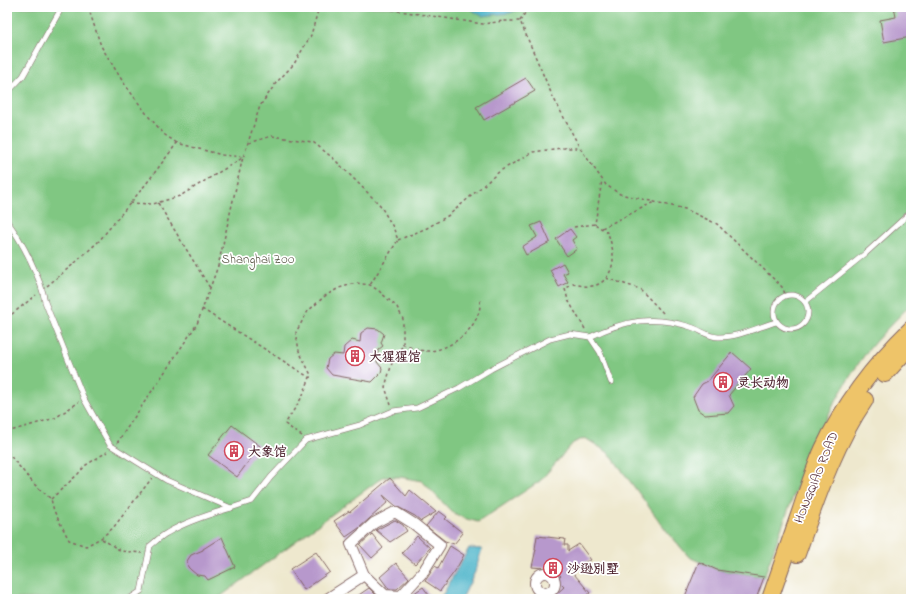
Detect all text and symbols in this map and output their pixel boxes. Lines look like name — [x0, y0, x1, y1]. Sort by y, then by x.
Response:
park label: Shanghai Zoo — [222, 250, 295, 270]
building icon: 大猩猩馆 — [344, 345, 366, 367]
place label: 大猩猩馆 — [369, 348, 421, 367]
building icon: 灵长动物 — [712, 371, 734, 393]
place label: 灵长动物 — [737, 374, 789, 393]
street label: HONGQIAO ROAD — [789, 429, 843, 526]
building icon: 大象馆 — [223, 440, 245, 462]
place label: 大象馆 — [248, 443, 287, 462]
building icon: 沙逊别墅 — [542, 557, 564, 579]
place label: 沙逊别墅 — [567, 560, 619, 579]

